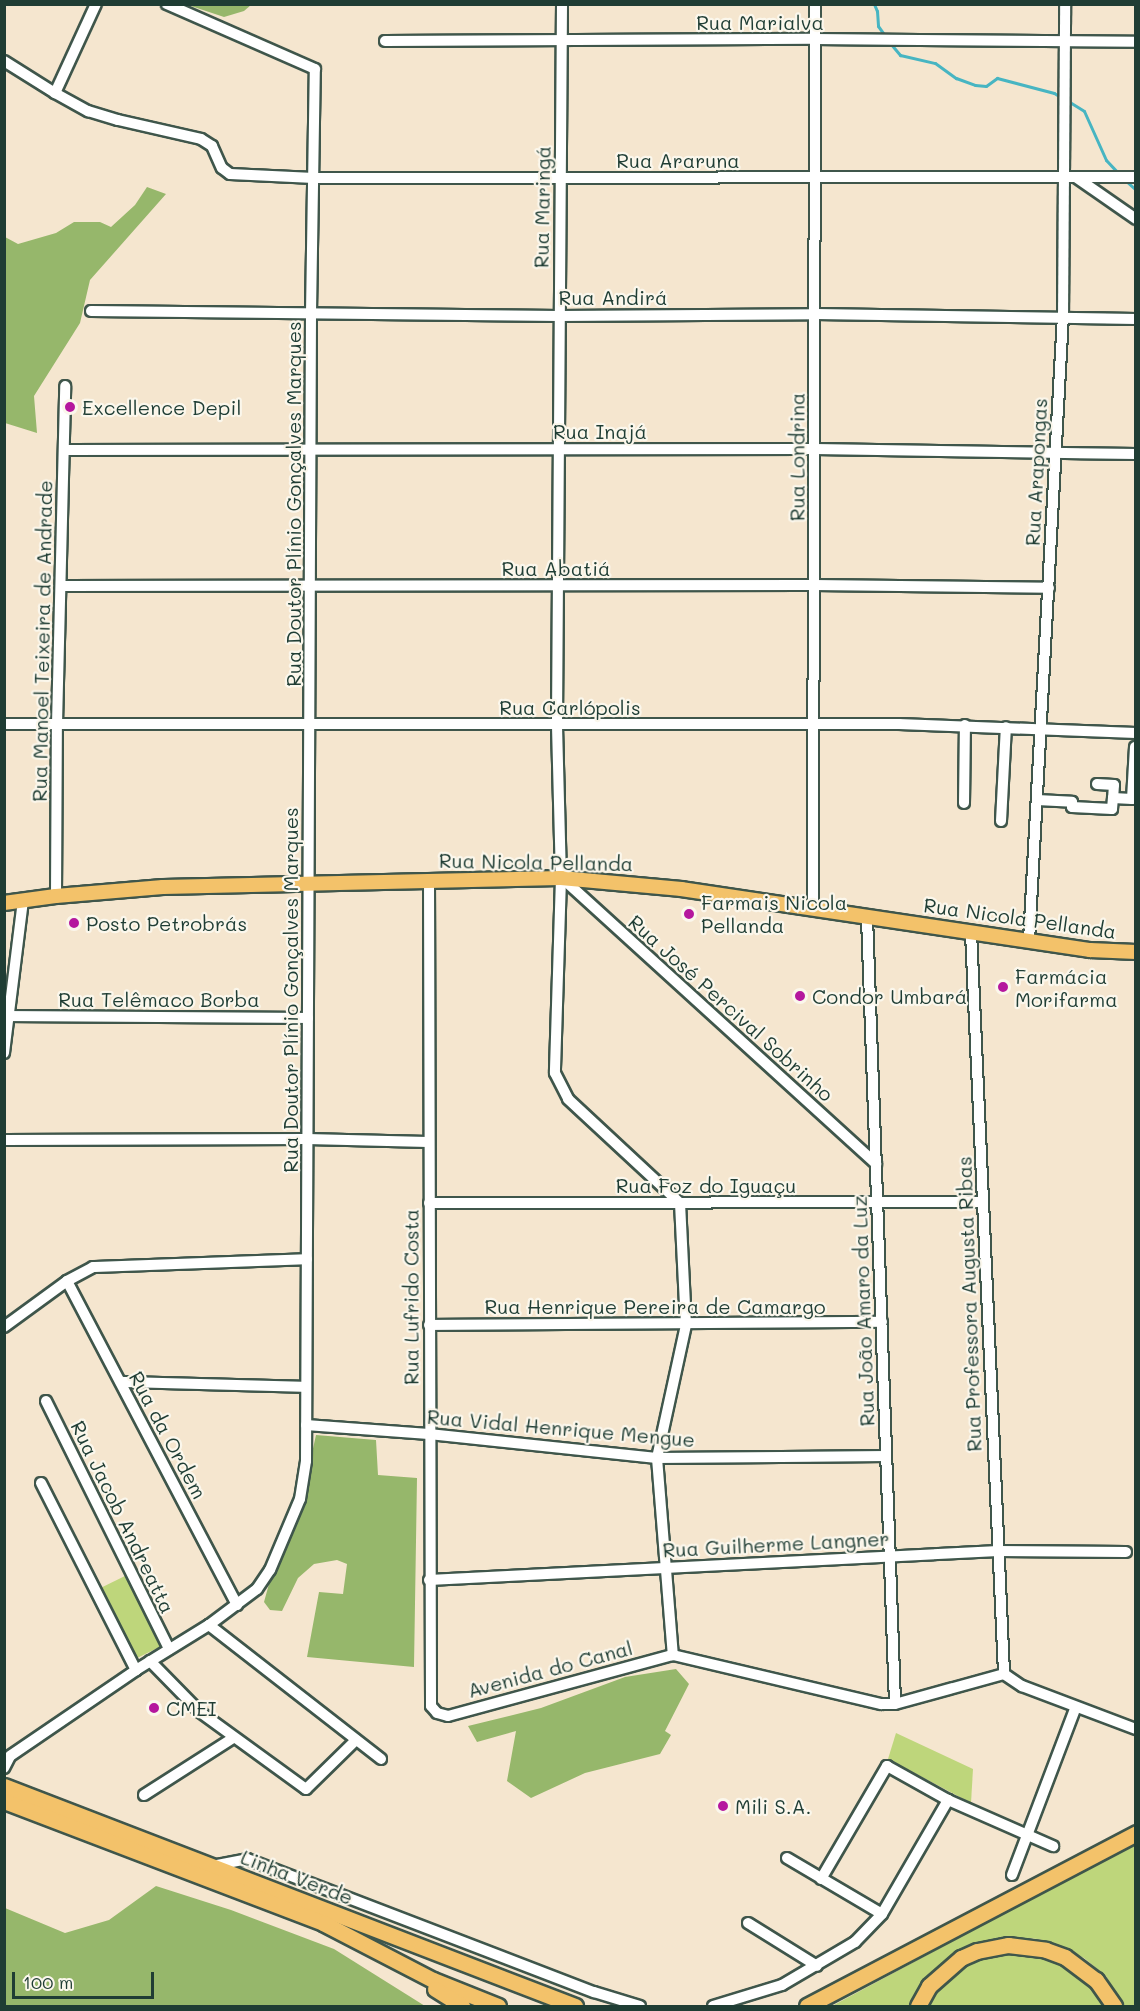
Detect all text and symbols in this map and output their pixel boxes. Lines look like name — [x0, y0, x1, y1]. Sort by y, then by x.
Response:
street label: Rua Marialva — [696, 10, 824, 34]
street label: Rua Maringá — [529, 146, 555, 268]
street label: Rua Araruna — [616, 148, 740, 172]
street label: Rua Andirá — [559, 285, 667, 309]
street label: Rua Doutor Plínio Gonçalves Marques — [281, 321, 305, 687]
street label: Rua Londrina — [785, 393, 809, 521]
place label: Excellence Depil — [82, 395, 241, 419]
street label: Rua Arapongas — [1020, 397, 1052, 547]
marker: Excellence Depil — [63, 400, 77, 414]
street label: Rua Inajá — [553, 419, 647, 443]
street label: Rua Manoel Teixeira de Andrade — [27, 480, 57, 802]
street label: Rua Abatiá — [501, 556, 611, 580]
street label: Rua Carlópolis — [499, 695, 641, 719]
street label: Rua Doutor Plínio Gonçalves Marques — [278, 807, 302, 1173]
street label: Rua Nicola Pellanda — [439, 848, 633, 876]
place label: Farmais Nicola Pellanda — [701, 891, 847, 938]
street label: Rua Nicola Pellanda — [922, 893, 1118, 943]
marker: Farmais Nicola Pellanda — [682, 907, 696, 921]
street label: Rua José Percival Sobrinho — [624, 910, 838, 1106]
place label: Posto Petrobrás — [86, 911, 247, 935]
marker: Posto Petrobrás — [67, 916, 81, 930]
place label: Farmácia Morifarma — [1015, 964, 1118, 1011]
marker: Farmácia Morifarma — [996, 980, 1010, 994]
place label: Condor Umbará — [812, 984, 967, 1008]
street label: Rua Telêmaco Borba — [58, 987, 260, 1011]
marker: Condor Umbará — [793, 989, 807, 1003]
street label: Rua Professora Augusta Ribas — [952, 1156, 986, 1452]
street label: Rua Foz do Iguaçu — [616, 1173, 796, 1197]
street label: Rua João Amaro da Luz — [847, 1195, 879, 1427]
street label: Rua Lufrido Costa — [399, 1209, 423, 1385]
street label: Rua Henrique Pereira de Camargo — [484, 1294, 826, 1318]
street label: Rua da Ordem — [124, 1367, 212, 1503]
street label: Rua Vidal Henrique Mengue — [426, 1404, 696, 1452]
street label: Rua Jacob Andreatta — [66, 1417, 180, 1617]
street label: Rua Guilherme Langner — [662, 1526, 890, 1562]
street label: Avenida do Canal — [465, 1635, 635, 1703]
place label: CMEI — [166, 1696, 216, 1720]
marker: CMEI — [147, 1701, 161, 1715]
place label: Mili S.A. — [735, 1794, 812, 1818]
marker: Mili S.A. — [716, 1799, 730, 1813]
street label: Linha Verde — [238, 1845, 356, 1909]
scale bar — [15, 1960, 158, 1998]
text: 100 m — [23, 1970, 73, 1994]

